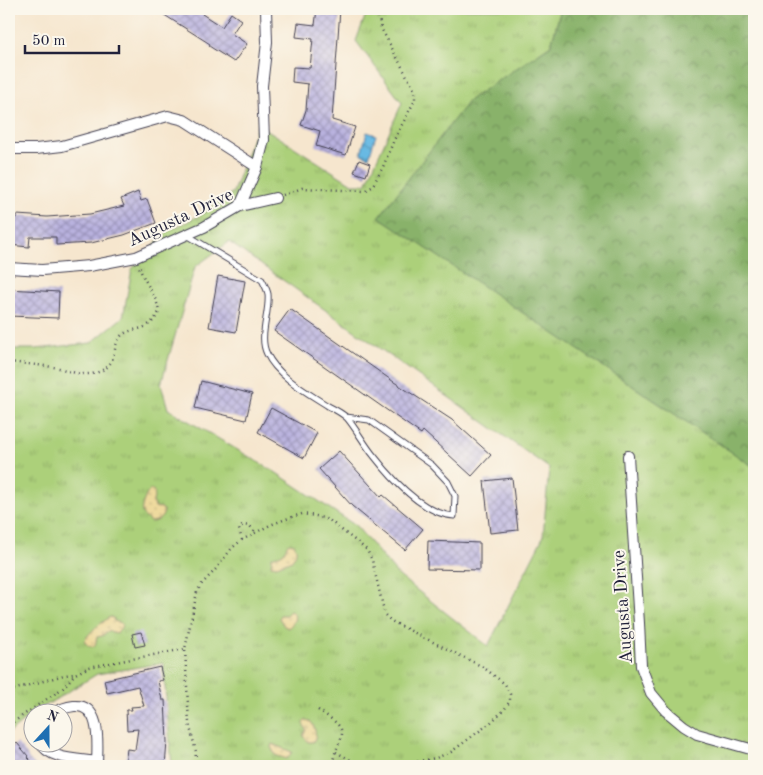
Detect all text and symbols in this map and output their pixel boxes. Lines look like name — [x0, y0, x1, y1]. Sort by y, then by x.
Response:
scale bar — [25, 22, 119, 54]
text: 50 m — [32, 34, 66, 49]
street label: Augusta Drive — [125, 186, 236, 250]
street label: Augusta Drive — [610, 549, 636, 664]
north arrow — [22, 702, 72, 752]
text: N — [45, 708, 60, 725]

